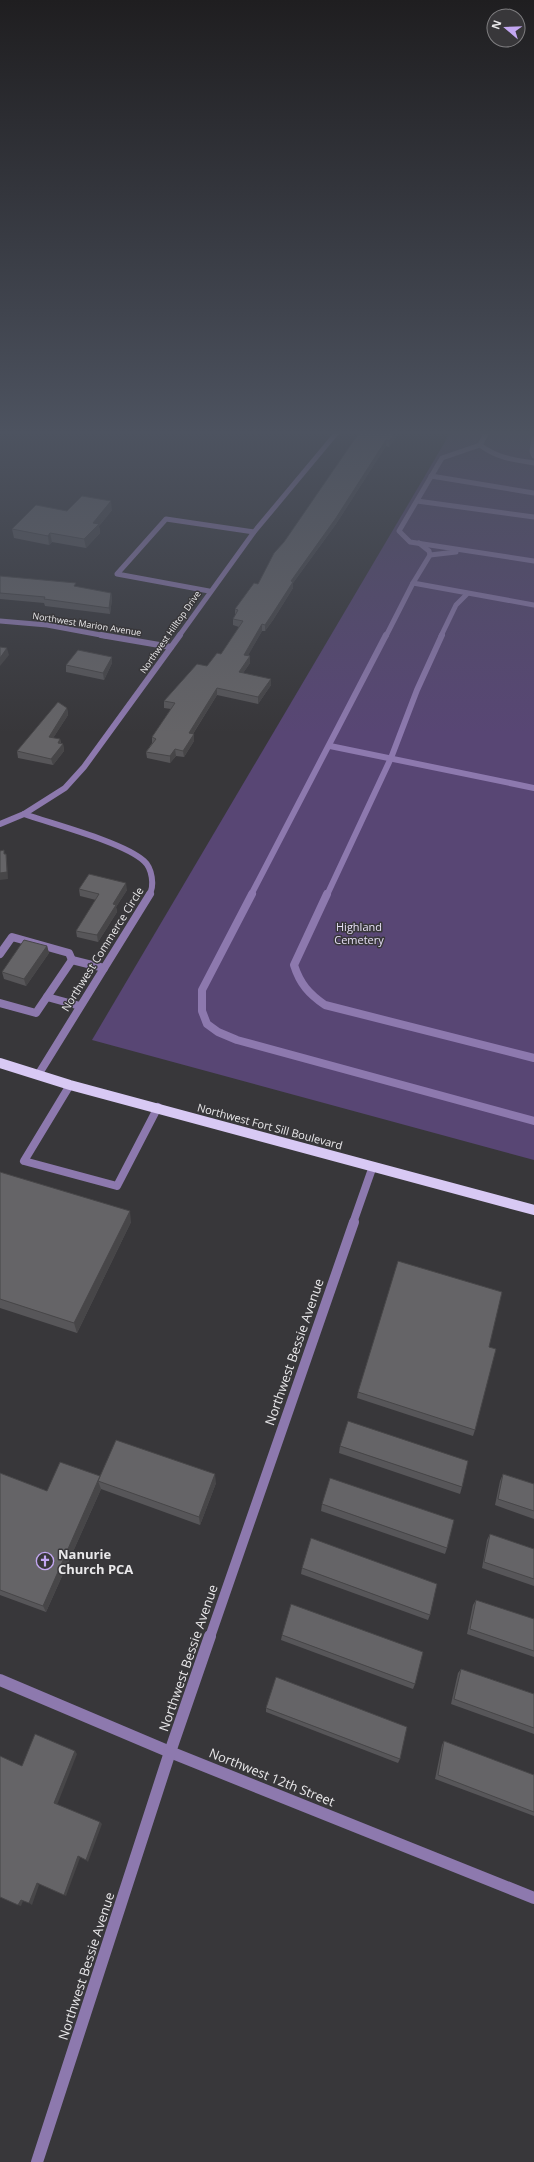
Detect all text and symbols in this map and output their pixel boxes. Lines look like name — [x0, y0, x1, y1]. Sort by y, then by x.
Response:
north arrow — [486, 8, 526, 48]
text: N — [488, 18, 505, 31]
street label: Northwest Hilltop Drive — [136, 588, 204, 676]
street label: Northwest Marion Avenue — [32, 609, 142, 639]
street label: Northwest Commerce Circle — [57, 884, 147, 1014]
park label: Highland Cemetery — [334, 919, 384, 947]
street label: Northwest Fort Sill Boulevard — [196, 1099, 344, 1153]
street label: Northwest Bessie Avenue — [260, 1276, 328, 1428]
place label: Nanurie Church PCA — [58, 1545, 133, 1578]
church icon: Nanurie Church PCA — [35, 1551, 55, 1571]
street label: Northwest Bessie Avenue — [154, 1582, 222, 1734]
street label: Northwest 12th Street — [206, 1744, 338, 1811]
street label: Northwest Bessie Avenue — [54, 1890, 118, 2042]

